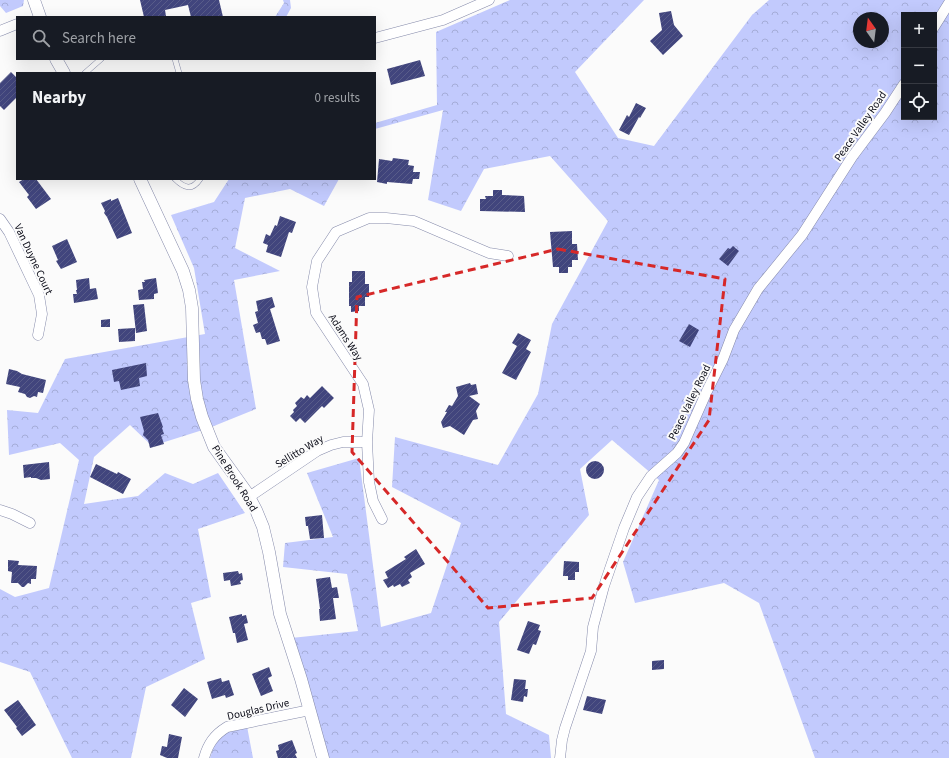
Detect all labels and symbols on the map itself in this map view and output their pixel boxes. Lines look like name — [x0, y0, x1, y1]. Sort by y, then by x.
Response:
north arrow — [853, 12, 889, 48]
street label: Peace Valley Road — [831, 88, 890, 164]
street label: Van Duyne Court — [11, 221, 57, 297]
street label: Adams Way — [325, 311, 366, 363]
street label: Peace Valley Road — [665, 362, 714, 442]
street label: Sellitto Way — [272, 431, 326, 472]
street label: Pine Brook Road — [208, 442, 261, 514]
street label: Douglas Drive — [226, 695, 291, 724]

